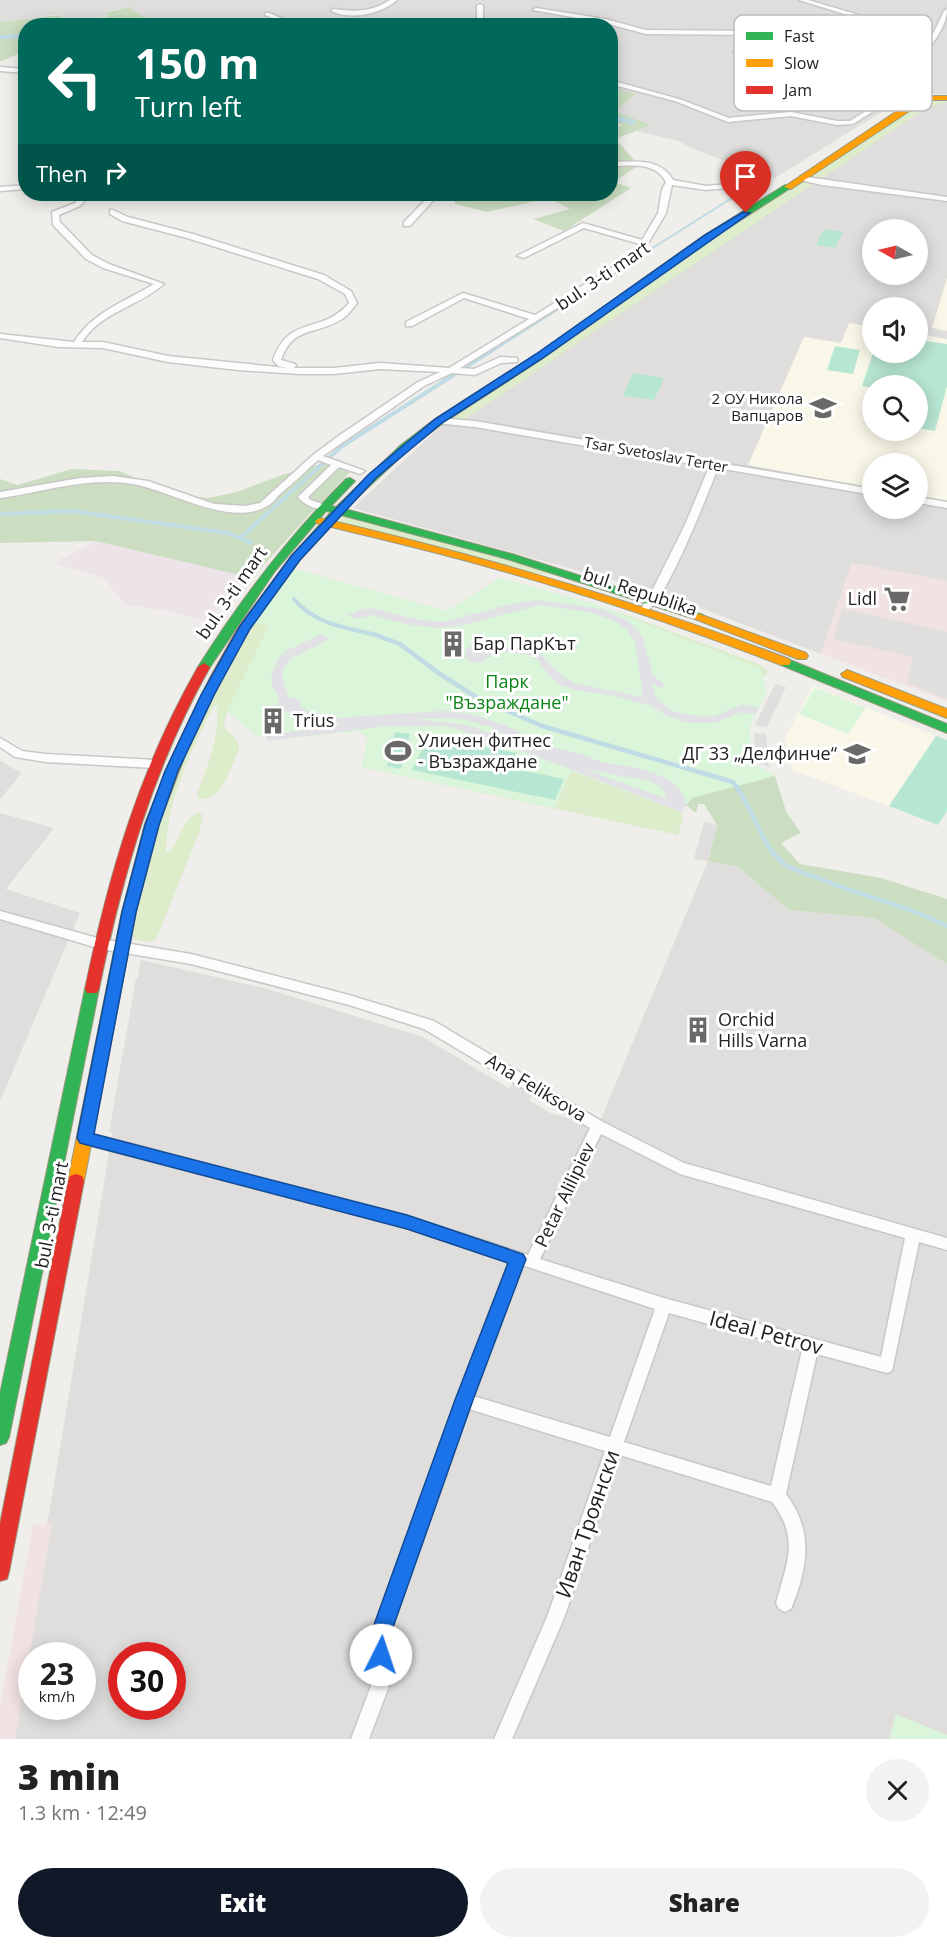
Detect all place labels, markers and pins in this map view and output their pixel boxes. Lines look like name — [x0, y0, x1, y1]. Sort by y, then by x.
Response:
pin — [720, 151, 771, 213]
place label: 2 ОУ Никола Вапцаров — [711, 388, 803, 425]
school or university icon: 2 ОУ Никола Вапцаров — [808, 393, 838, 423]
supermarket icon: Lidl — [882, 584, 912, 614]
place label: Lidl — [848, 586, 877, 610]
building icon: Бар ПарКът — [438, 629, 468, 659]
place label: Бар ПарКът — [473, 631, 576, 655]
building icon: Trius — [258, 706, 288, 736]
place label: Trius — [293, 708, 334, 732]
place label: Уличен фитнес - Възраждане — [418, 728, 551, 773]
sports icon: Уличен фитнес - Възраждане — [383, 736, 413, 766]
school or university icon: ДГ 33 „Делфинче“ — [842, 739, 872, 769]
place label: ДГ 33 „Делфинче“ — [682, 741, 838, 765]
place label: Orchid Hills Varna — [718, 1007, 807, 1052]
building icon: Orchid Hills Varna — [683, 1015, 713, 1045]

